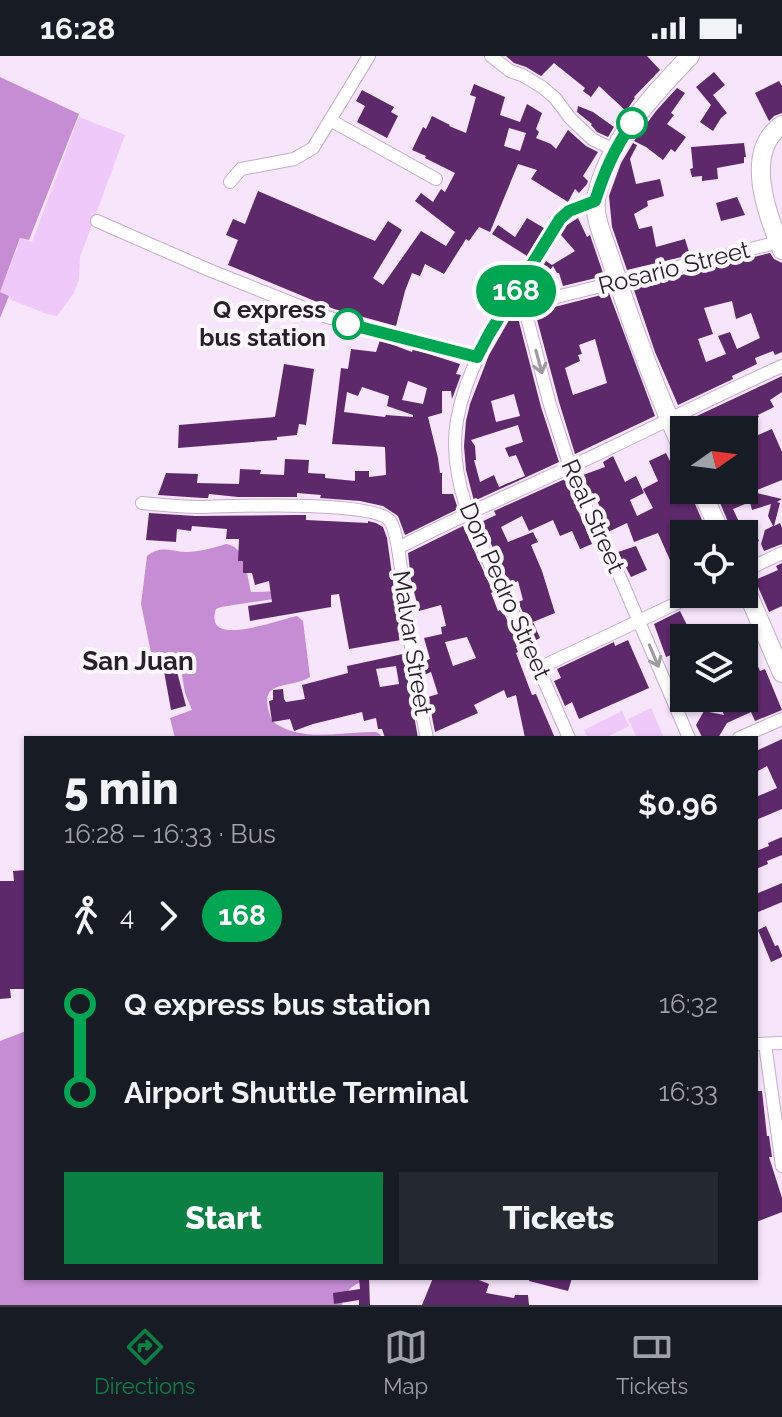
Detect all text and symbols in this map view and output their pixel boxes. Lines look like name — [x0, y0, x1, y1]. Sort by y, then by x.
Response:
text: 16:28 — [40, 11, 115, 46]
unlabelled marker — [617, 108, 647, 138]
street label: Rosario Street — [595, 235, 753, 300]
line badge: 168 — [470, 265, 562, 317]
text: 168 — [492, 274, 540, 307]
place label: Q express bus station — [199, 295, 326, 352]
marker: Q express bus station — [333, 309, 363, 339]
one-way arrow — [532, 349, 547, 375]
north arrow — [670, 416, 758, 504]
map controls — [670, 416, 758, 712]
street label: Real Street — [556, 455, 631, 577]
street label: Don Pedro Street — [454, 498, 557, 684]
button: locate — [670, 520, 758, 608]
street label: Malvar Street — [387, 568, 438, 717]
button: layers — [670, 624, 758, 712]
one-way arrow — [648, 643, 663, 667]
district label: San Juan — [82, 646, 194, 676]
text: 5 min — [64, 763, 179, 814]
text: $0.96 — [638, 787, 718, 822]
text: 16:28 – 16:33 · Bus — [64, 819, 276, 849]
icon: walk — [64, 894, 108, 938]
icon: forward — [146, 894, 190, 938]
text: 168 — [218, 899, 266, 932]
text: 4 — [120, 901, 134, 931]
text: Q express bus station — [124, 987, 431, 1022]
text: 16:32 — [659, 989, 718, 1019]
text: Airport Shuttle Terminal — [124, 1075, 468, 1110]
text: 16:33 — [659, 1077, 718, 1107]
button: Start — [64, 1172, 383, 1264]
button: Tickets — [399, 1172, 718, 1264]
tab: Directions — [94, 1325, 196, 1399]
tab: Map — [383, 1325, 428, 1399]
tab: Tickets — [616, 1325, 688, 1399]

